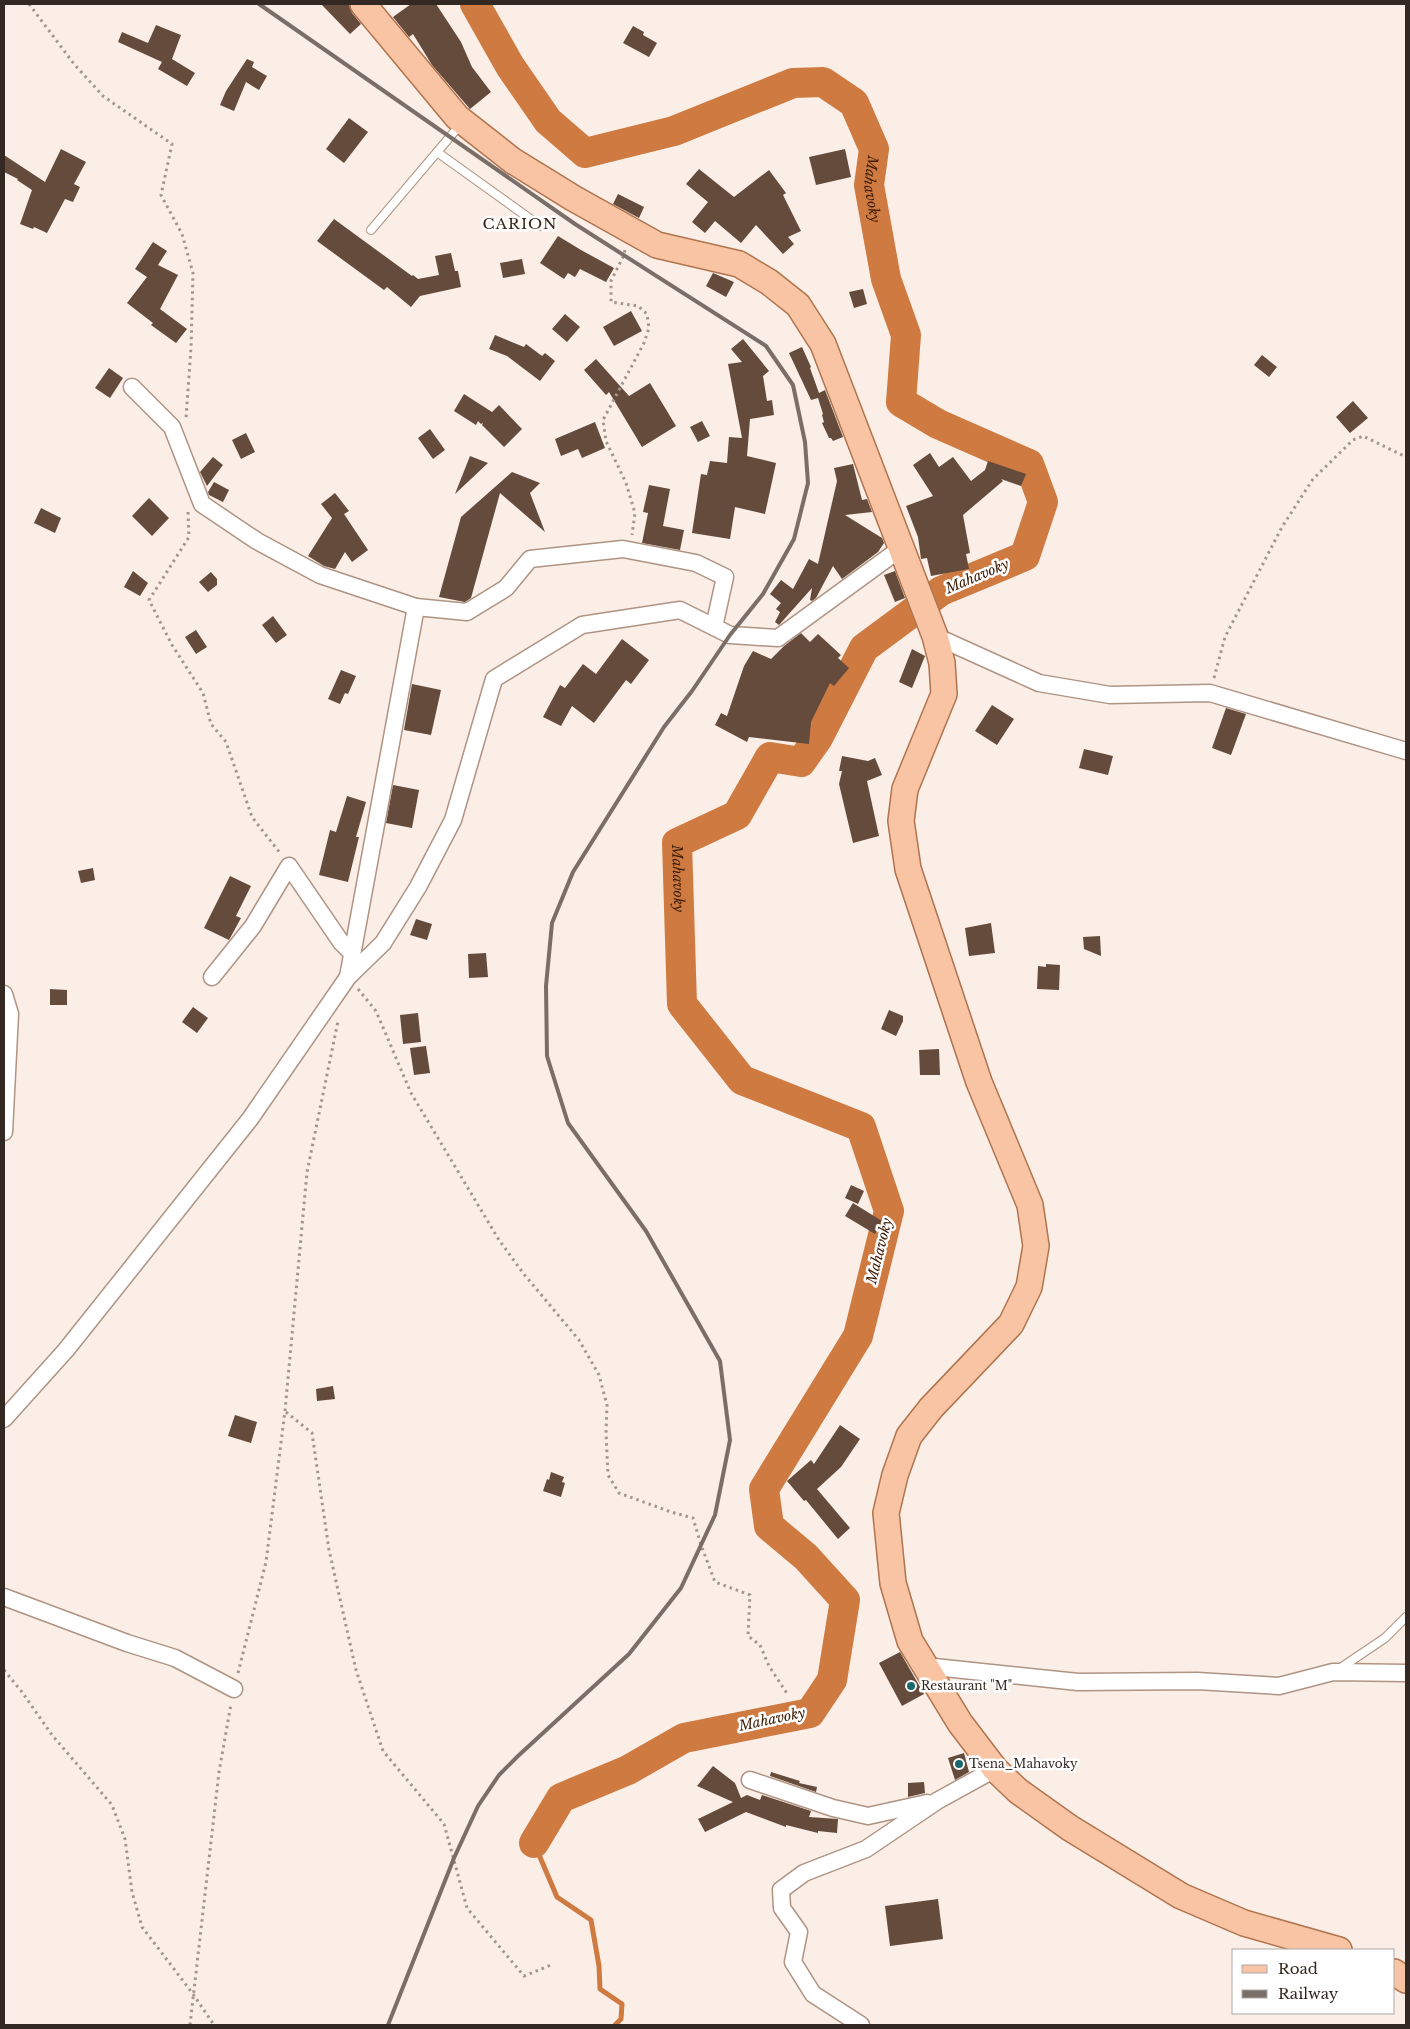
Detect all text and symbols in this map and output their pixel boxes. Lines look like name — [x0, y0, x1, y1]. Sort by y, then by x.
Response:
water label: Mahavoky — [860, 153, 885, 225]
district label: CARION — [483, 214, 557, 233]
water label: Mahavoky — [942, 554, 1012, 598]
water label: Mahavoky — [668, 843, 688, 913]
water label: Mahavoky — [862, 1215, 896, 1287]
place label: Restaurant "M" — [921, 1678, 1012, 1693]
marker: Restaurant "M" — [905, 1680, 917, 1692]
water label: Mahavoky — [736, 1703, 808, 1735]
place label: Tsena_Mahavoky — [969, 1756, 1078, 1771]
marker: Tsena_Mahavoky — [953, 1758, 965, 1770]
legend — [1232, 1949, 1395, 2014]
text: Road — [1278, 1959, 1318, 1978]
text: Railway — [1278, 1984, 1339, 2003]

